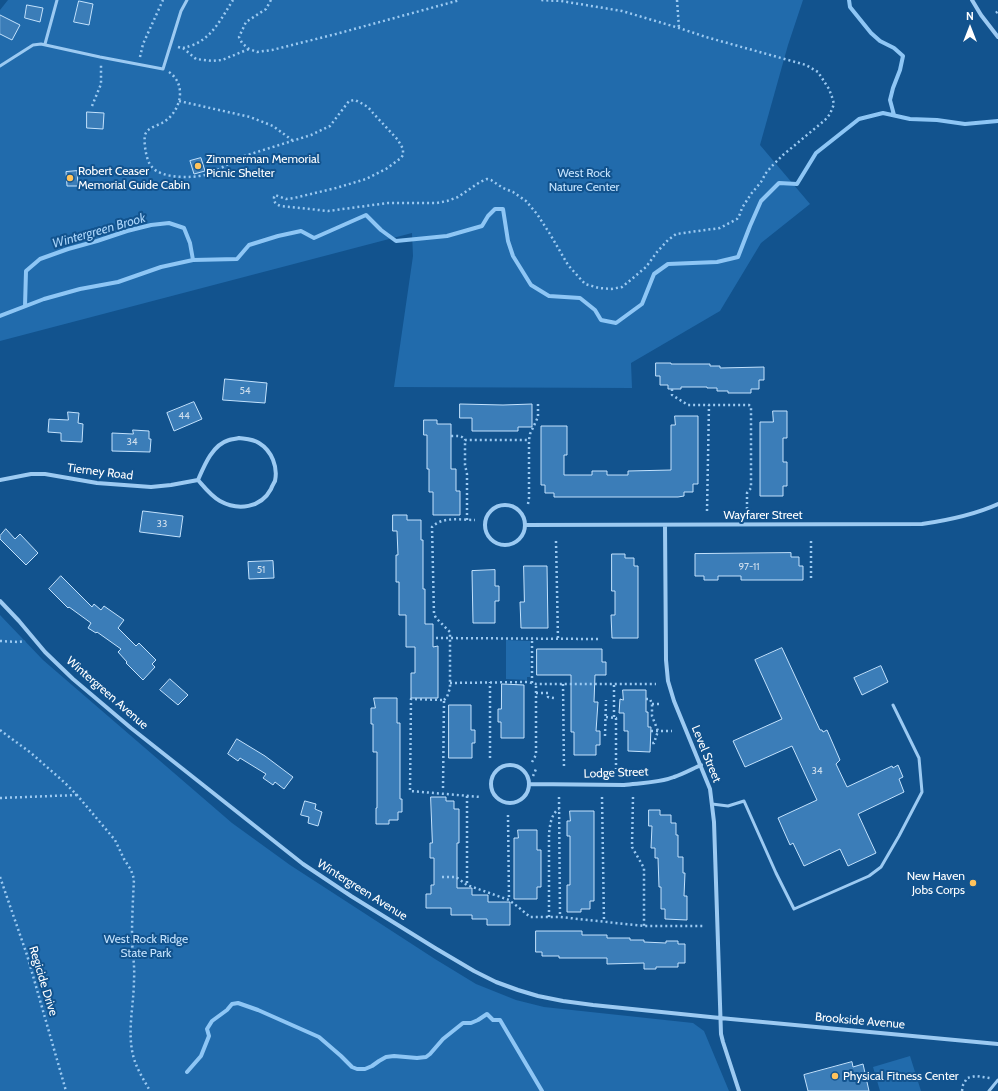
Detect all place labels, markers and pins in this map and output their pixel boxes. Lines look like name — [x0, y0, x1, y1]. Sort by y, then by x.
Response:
place label: Zimmerman Memorial Picnic Shelter — [206, 152, 320, 180]
marker: Zimmerman Memorial Picnic Shelter — [193, 161, 203, 171]
place label: Robert Ceaser Memorial Guide Cabin — [78, 164, 190, 192]
marker: Robert Ceaser Memorial Guide Cabin — [65, 173, 75, 183]
place label: New Haven Jobs Corps — [907, 869, 965, 897]
marker: New Haven Jobs Corps — [968, 878, 978, 888]
place label: Physical Fitness Center — [843, 1069, 959, 1083]
marker: Physical Fitness Center — [830, 1071, 840, 1081]

